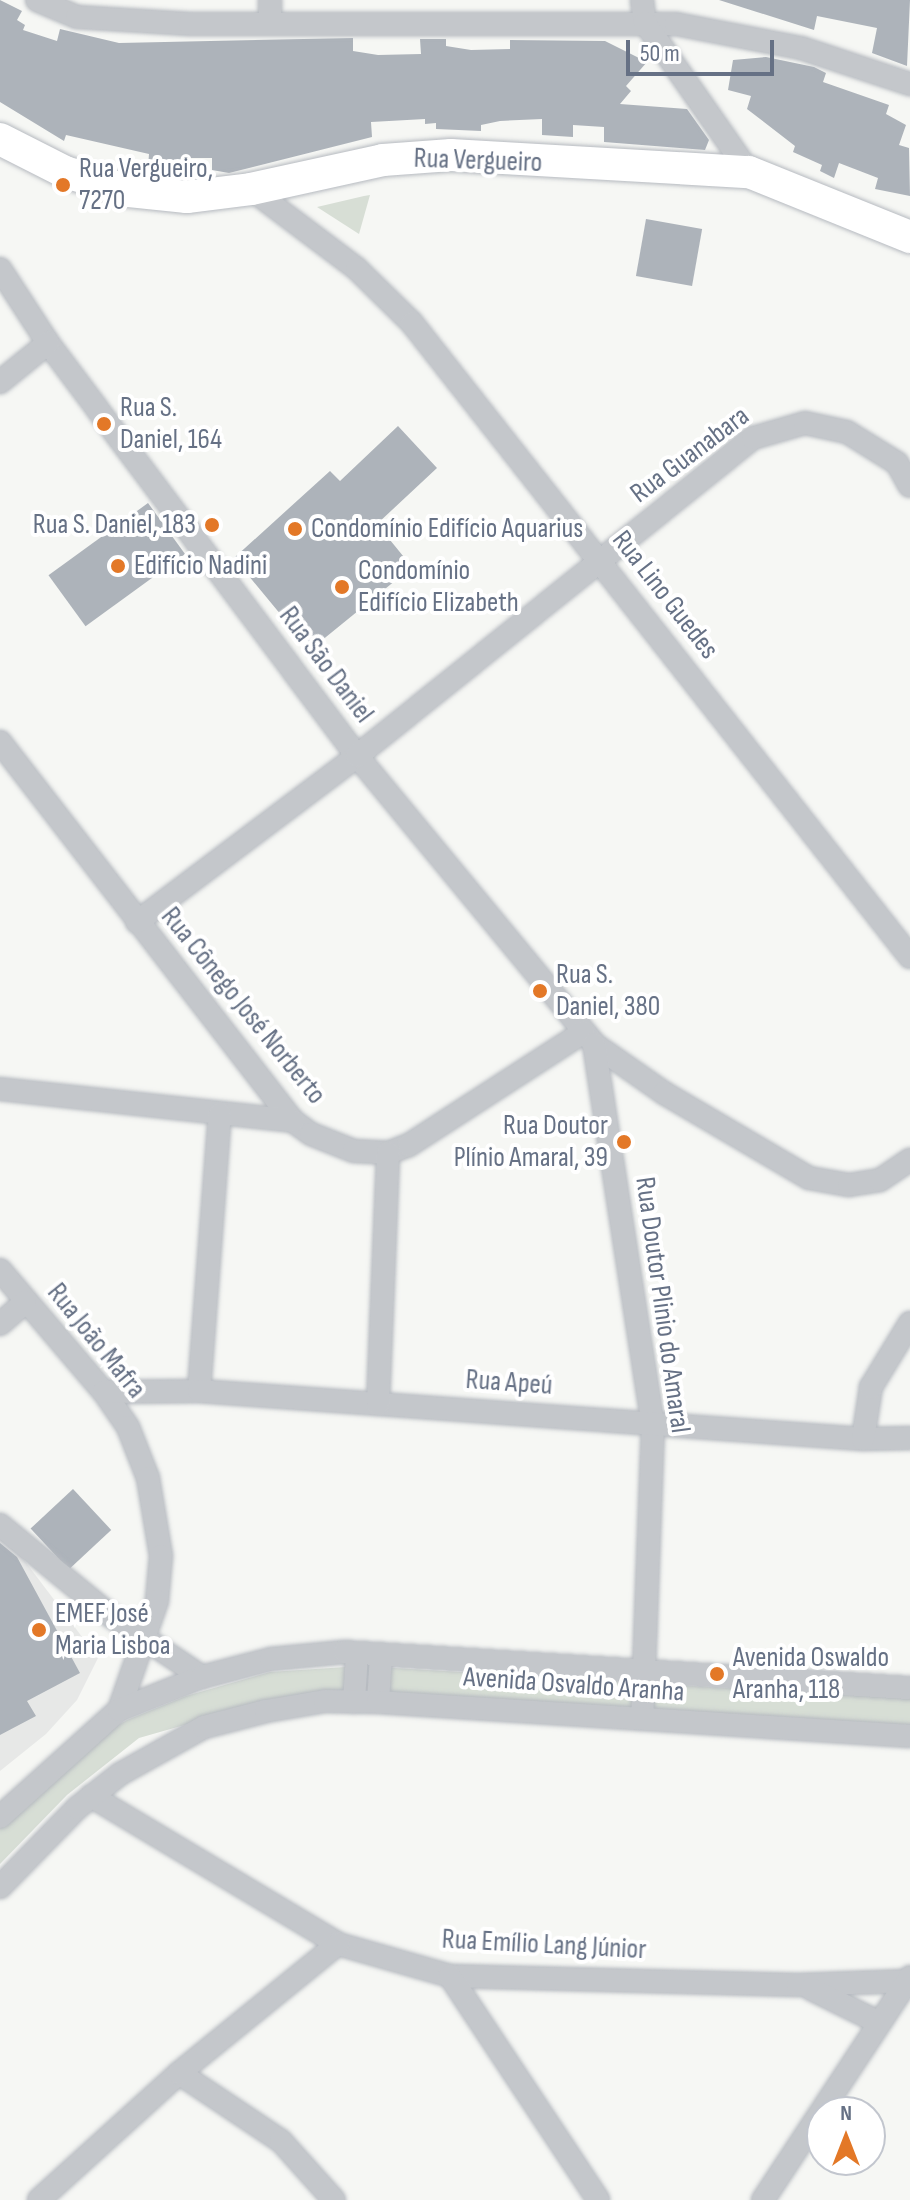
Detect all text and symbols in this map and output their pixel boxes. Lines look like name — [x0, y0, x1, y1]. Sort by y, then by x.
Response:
scale bar — [630, 24, 778, 74]
text: 50 m — [640, 39, 680, 68]
street label: Rua Vergueiro — [413, 142, 543, 180]
place label: Rua Vergueiro, 7270 — [79, 152, 213, 218]
marker: Rua Vergueiro, 7270 — [54, 176, 72, 194]
place label: Rua S. Daniel, 164 — [120, 391, 222, 457]
street label: Rua Guanabara — [624, 399, 756, 511]
marker: Rua S. Daniel, 164 — [95, 415, 113, 433]
place label: Rua S. Daniel, 183 — [33, 508, 196, 542]
place label: Condomínio Edifício Aquarius — [311, 512, 583, 546]
marker: Rua S. Daniel, 183 — [203, 516, 221, 534]
marker: Condomínio Edifício Aquarius — [286, 520, 304, 538]
street label: Rua Lino Guedes — [605, 524, 725, 666]
place label: Edifício Nadini — [134, 549, 267, 583]
place label: Condomínio Edifício Elizabeth — [358, 554, 519, 620]
marker: Edifício Nadini — [109, 557, 127, 575]
marker: Condomínio Edifício Elizabeth — [333, 578, 351, 596]
street label: Rua São Daniel — [271, 600, 381, 730]
street label: Rua Cônego José Norberto — [153, 901, 333, 1111]
place label: Rua S. Daniel, 380 — [556, 958, 660, 1024]
marker: Rua S. Daniel, 380 — [531, 982, 549, 1000]
place label: Rua Doutor Plínio Amaral, 39 — [454, 1109, 608, 1175]
marker: Rua Doutor Plínio Amaral, 39 — [615, 1133, 633, 1151]
street label: Rua Doutor Plinio do Amaral — [627, 1175, 697, 1435]
street label: Rua João Mafra — [40, 1277, 152, 1405]
street label: Rua Apeú — [464, 1363, 554, 1403]
place label: EMEF José Maria Lisboa — [55, 1597, 170, 1663]
marker: EMEF José Maria Lisboa — [30, 1621, 48, 1639]
place label: Avenida Oswaldo Aranha, 118 — [733, 1641, 889, 1707]
street label: Avenida Osvaldo Aranha — [463, 1661, 685, 1709]
marker: Avenida Oswaldo Aranha, 118 — [708, 1665, 726, 1683]
street label: Rua Emílio Lang Júnior — [441, 1923, 647, 1967]
north arrow — [806, 2096, 886, 2176]
text: N — [840, 2100, 852, 2127]

